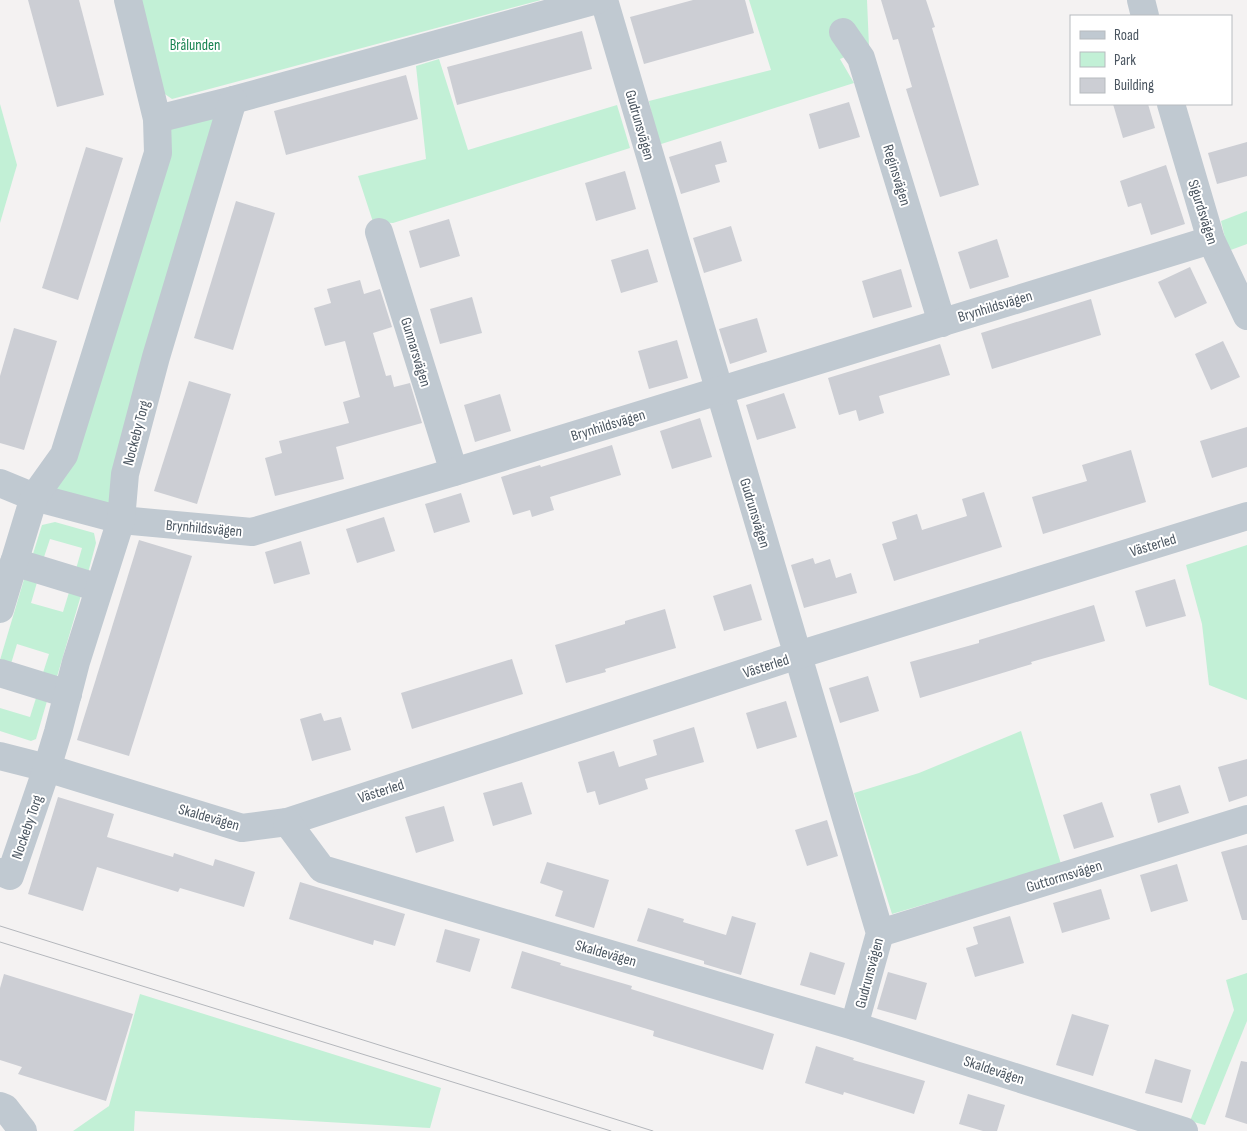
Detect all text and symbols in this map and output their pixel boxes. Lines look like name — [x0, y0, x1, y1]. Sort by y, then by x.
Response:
legend — [1070, 15, 1232, 105]
text: Road — [1114, 26, 1139, 45]
park label: Brålunden — [170, 36, 220, 55]
text: Park — [1114, 51, 1136, 70]
text: Building — [1114, 76, 1154, 95]
street label: Gudrunsvägen — [620, 88, 659, 162]
street label: Reginsvägen — [878, 142, 915, 208]
street label: Sigurdsvägen — [1183, 177, 1222, 247]
street label: Brynhildsvägen — [956, 286, 1035, 327]
street label: Gunnarsvägen — [396, 315, 435, 389]
street label: Nockeby Torg — [119, 398, 154, 468]
street label: Brynhildsvägen — [569, 405, 648, 446]
street label: Gudrunsvägen — [735, 476, 774, 550]
street label: Brynhildsvägen — [165, 516, 243, 541]
street label: Västerled — [1128, 529, 1179, 561]
street label: Västerled — [741, 650, 792, 683]
street label: Västerled — [356, 775, 407, 808]
street label: Nockeby Torg — [8, 792, 47, 862]
street label: Skaldevägen — [176, 800, 242, 835]
street label: Guttormsvägen — [1024, 856, 1104, 897]
street label: Skaldevägen — [573, 936, 639, 971]
street label: Gudrunsvägen — [851, 936, 888, 1010]
street label: Skaldevägen — [961, 1052, 1027, 1089]

